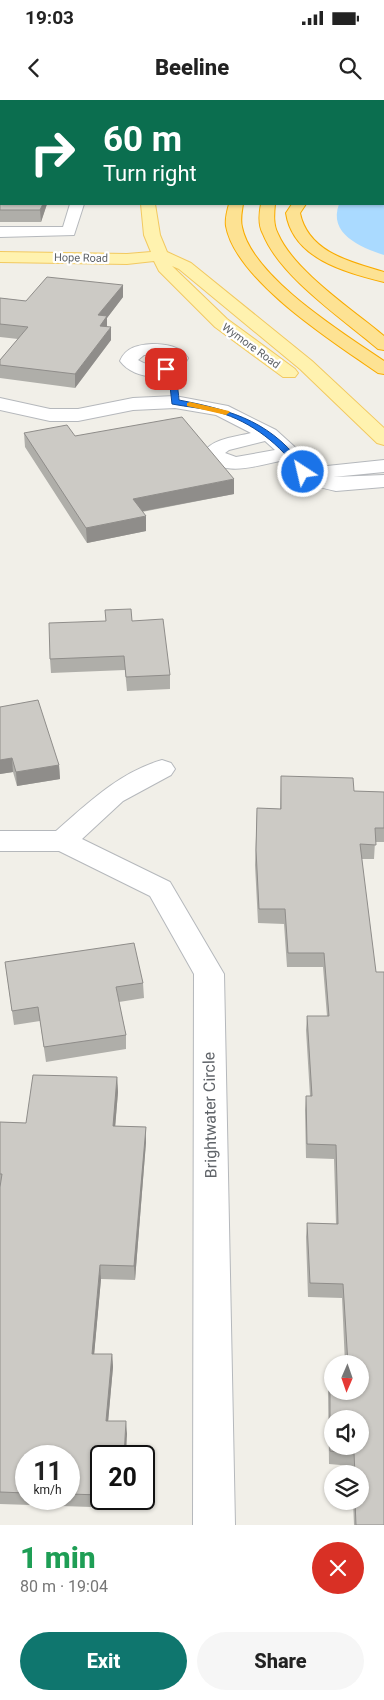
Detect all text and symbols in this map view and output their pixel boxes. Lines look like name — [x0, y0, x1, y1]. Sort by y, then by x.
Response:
text: 19:03 — [25, 6, 74, 29]
icon: back — [20, 54, 48, 82]
icon: search — [336, 54, 364, 82]
text: Beeline — [155, 55, 229, 80]
text: 60 m — [103, 119, 182, 160]
icon: right — [20, 120, 85, 185]
text: Turn right — [103, 161, 197, 186]
street label: Hope Road — [54, 251, 108, 265]
street label: Wymore Road — [220, 321, 282, 371]
pin — [145, 348, 187, 390]
icon: arrive — [152, 355, 180, 383]
position arrow — [276, 445, 328, 497]
street label: Brightwater Circle — [199, 1052, 221, 1178]
north arrow — [324, 1355, 369, 1400]
map controls — [324, 1355, 369, 1510]
button: sound — [324, 1410, 369, 1455]
speed limit sign: 20 — [90, 1445, 155, 1510]
text: 11 — [33, 1457, 62, 1486]
button: layers — [324, 1465, 369, 1510]
text: km/h — [33, 1483, 62, 1497]
text: 1 min — [20, 1540, 96, 1575]
button: close — [312, 1542, 364, 1594]
text: 80 m · 19:04 — [20, 1577, 108, 1596]
button: Exit — [20, 1632, 187, 1690]
button: Share — [197, 1632, 364, 1690]

